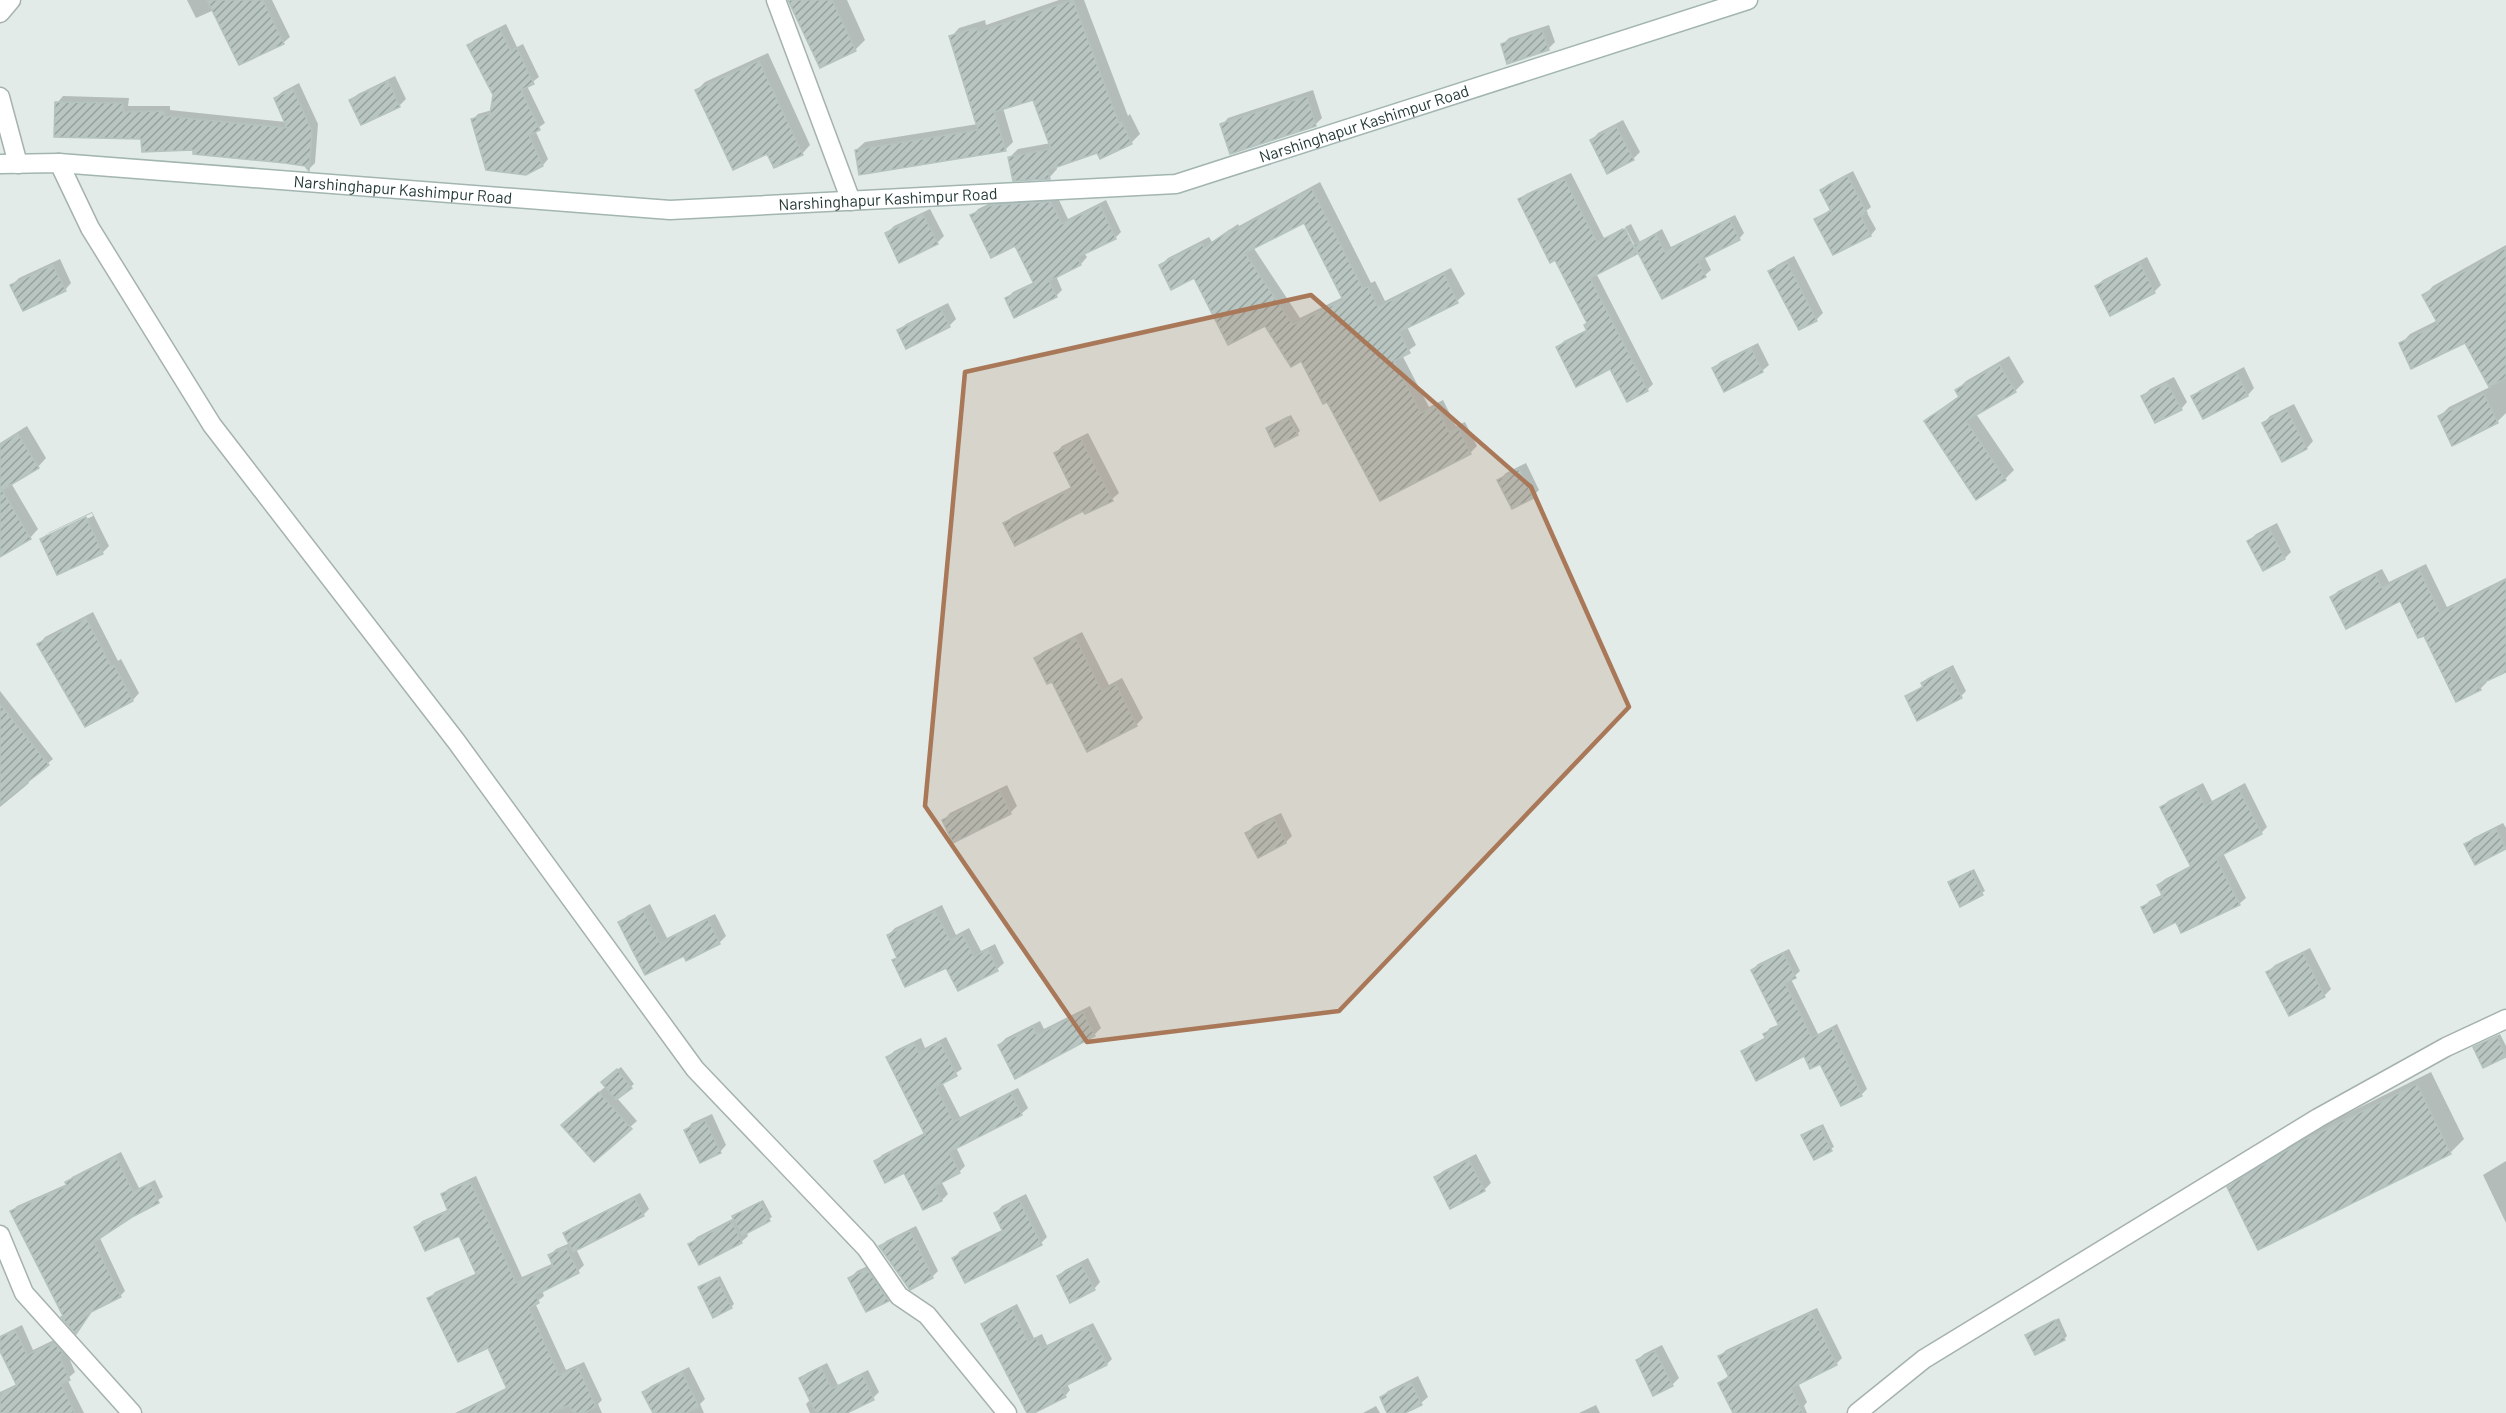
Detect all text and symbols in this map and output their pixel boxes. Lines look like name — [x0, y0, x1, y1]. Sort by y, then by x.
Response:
street label: Narshinghapur Kashimpur Road — [1257, 80, 1471, 166]
street label: Narshinghapur Kashimpur Road — [293, 171, 513, 207]
street label: Narshinghapur Kashimpur Road — [778, 183, 998, 213]

